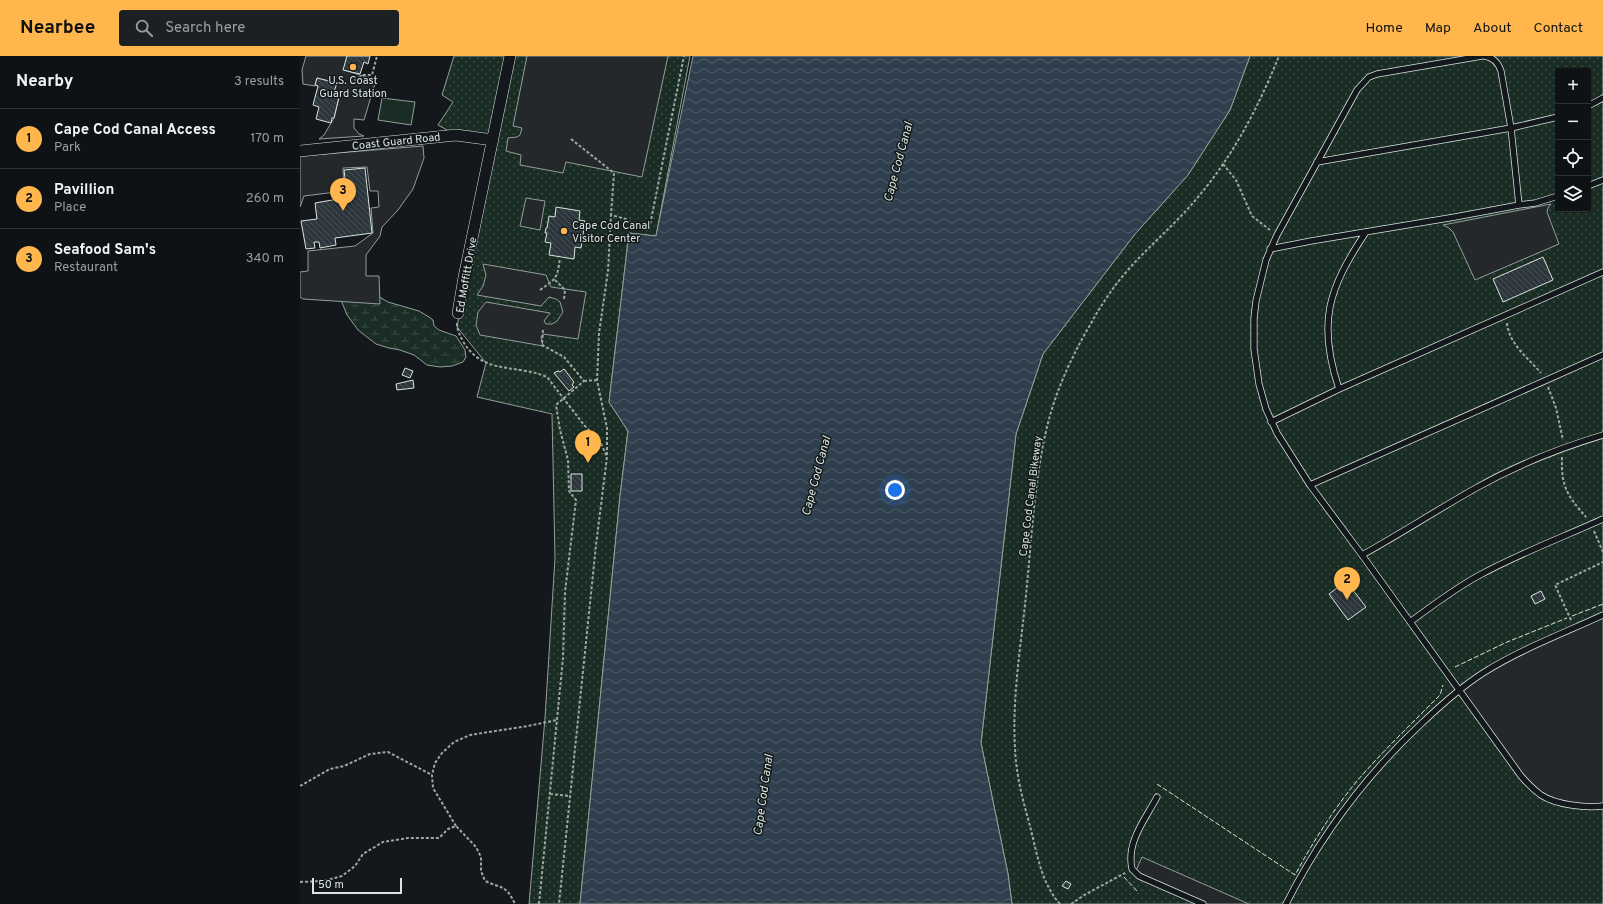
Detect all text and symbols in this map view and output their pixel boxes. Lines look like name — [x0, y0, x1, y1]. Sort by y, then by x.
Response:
search box — [119, 10, 399, 46]
text: Nearbee — [20, 16, 95, 40]
icon: search — [133, 17, 155, 39]
text: Search here — [165, 19, 245, 38]
text: Home — [1366, 20, 1403, 37]
text: Map — [1425, 20, 1451, 37]
text: About — [1473, 20, 1512, 37]
text: Contact — [1534, 20, 1583, 37]
marker: U.S. Coast Guard Station — [348, 62, 358, 72]
map controls — [1555, 68, 1591, 212]
button: + — [1555, 68, 1591, 104]
text: Nearby — [16, 71, 73, 93]
text: 3 results — [234, 74, 284, 90]
place label: U.S. Coast Guard Station — [319, 74, 387, 101]
button: − — [1555, 104, 1591, 140]
water label: Cape Cod Canal — [881, 120, 917, 204]
text: Cape Cod Canal Access — [54, 121, 216, 140]
street label: Coast Guard Road — [351, 130, 441, 154]
text: 1 — [26, 131, 32, 147]
text: 170 m — [250, 131, 284, 147]
text: Park — [54, 140, 81, 156]
button: locate — [1555, 140, 1591, 176]
button: layers — [1555, 176, 1591, 212]
pin: 3 — [330, 178, 356, 211]
text: Pavillion — [54, 181, 114, 200]
text: 2 — [25, 191, 33, 207]
text: 260 m — [246, 191, 284, 207]
text: Place — [54, 200, 86, 216]
place label: Cape Cod Canal Visitor Center — [572, 219, 650, 246]
marker: Cape Cod Canal Visitor Center — [559, 226, 569, 236]
street label: Ed Moffitt Drive — [453, 236, 481, 314]
text: Seafood Sam's — [54, 241, 156, 260]
text: 3 — [25, 251, 33, 267]
text: 340 m — [246, 251, 284, 267]
text: Restaurant — [54, 260, 118, 276]
pin: 1 — [575, 430, 601, 463]
water label: Cape Cod Canal — [799, 434, 835, 518]
street label: Cape Cod Canal Bikeway — [1017, 435, 1045, 557]
your location — [885, 480, 905, 500]
pin: 2 — [1334, 567, 1360, 600]
water label: Cape Cod Canal — [750, 753, 778, 837]
scale bar — [312, 876, 402, 895]
text: 50 m — [318, 878, 344, 892]

